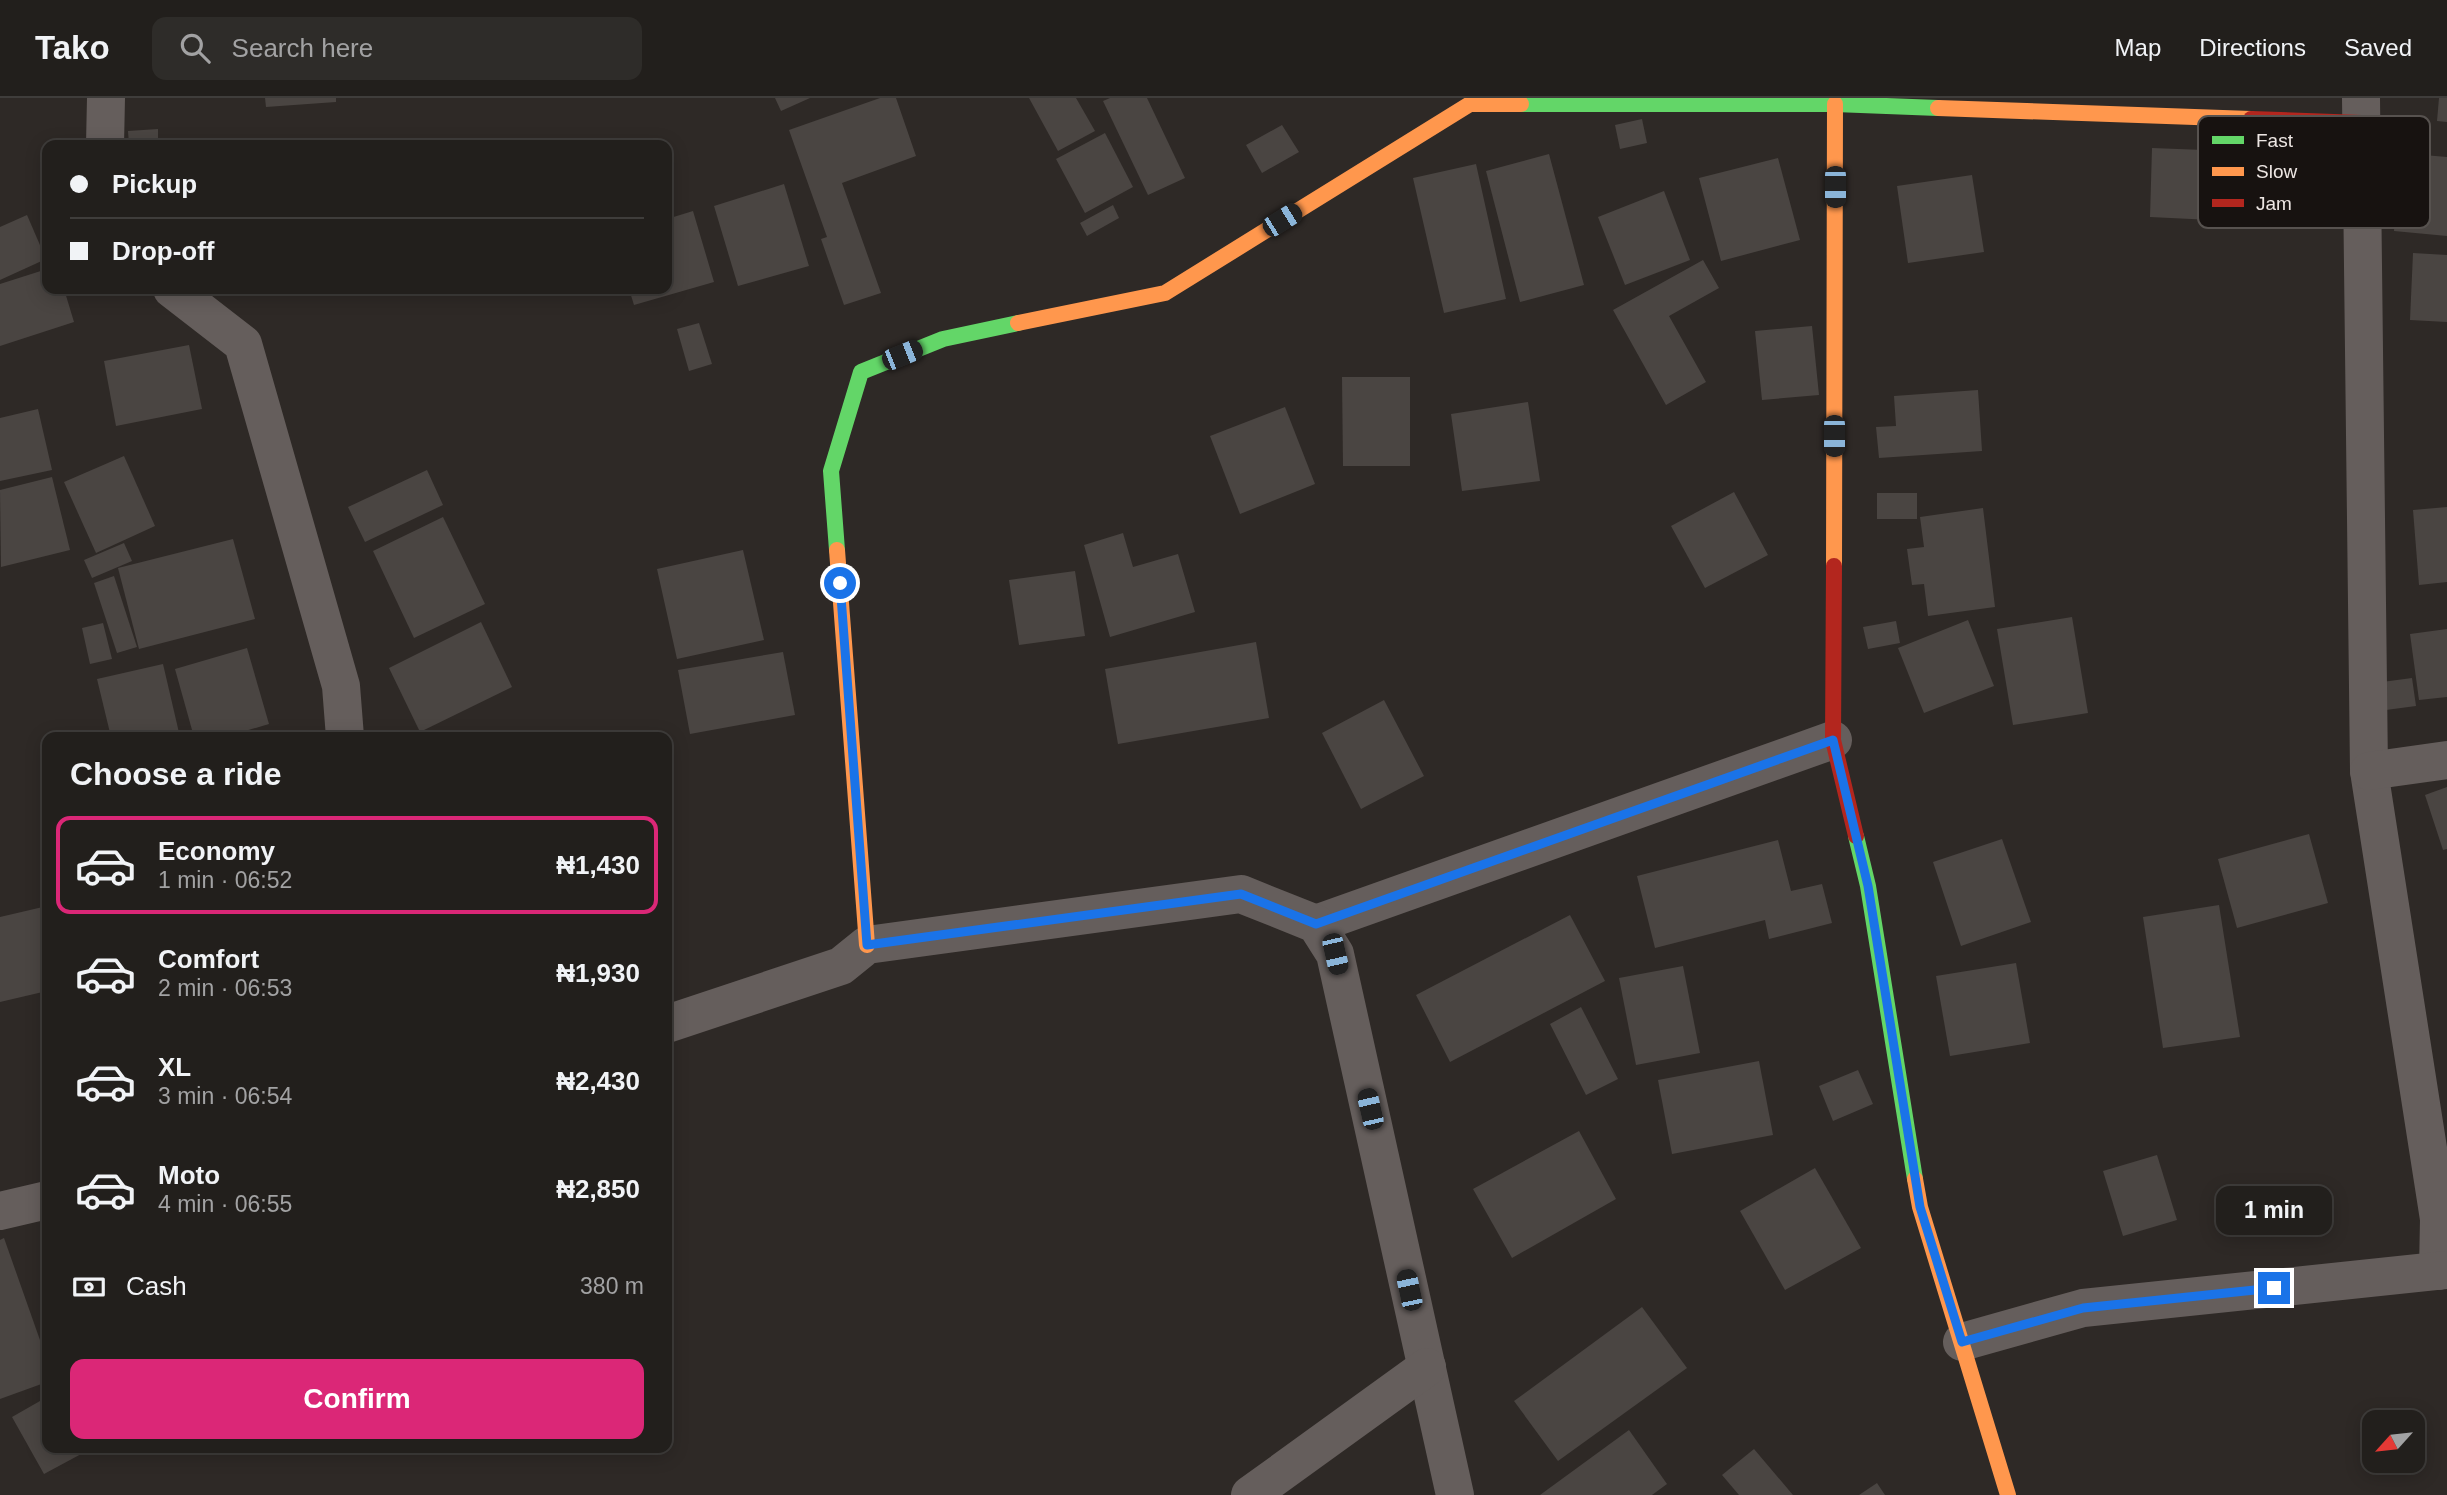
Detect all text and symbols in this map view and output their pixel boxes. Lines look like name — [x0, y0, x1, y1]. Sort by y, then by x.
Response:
search box — [152, 17, 642, 80]
text: Tako — [35, 29, 110, 66]
icon: search — [176, 29, 214, 67]
text: Search here — [232, 33, 373, 63]
text: Map — [2115, 34, 2161, 61]
text: Directions — [2199, 34, 2306, 61]
text: Saved — [2344, 34, 2412, 61]
legend — [2198, 116, 2430, 228]
text: Fast — [2256, 130, 2294, 151]
text: Slow — [2256, 161, 2297, 182]
car — [1825, 166, 1846, 208]
text: Pickup — [112, 169, 197, 199]
text: Jam — [2256, 193, 2292, 214]
car — [1259, 200, 1306, 240]
text: Drop-off — [112, 236, 215, 266]
car — [879, 337, 926, 373]
car — [1824, 415, 1845, 457]
route start — [824, 567, 856, 599]
text: Choose a ride — [70, 756, 282, 792]
icon: car — [74, 834, 137, 897]
text: Economy — [158, 836, 275, 866]
text: ₦1,430 — [556, 850, 640, 880]
text: 1 min · 06:52 — [158, 867, 292, 893]
car — [1321, 931, 1350, 977]
icon: car — [74, 942, 137, 1005]
text: Comfort — [158, 944, 259, 974]
text: ₦1,930 — [556, 958, 640, 988]
text: 2 min · 06:53 — [158, 975, 292, 1001]
icon: car — [74, 1050, 137, 1113]
text: XL — [158, 1052, 191, 1082]
text: ₦2,430 — [556, 1066, 640, 1096]
text: 3 min · 06:54 — [158, 1083, 292, 1109]
car — [1356, 1086, 1385, 1132]
icon: car — [74, 1158, 137, 1221]
text: Moto — [158, 1160, 220, 1190]
text: ₦2,850 — [556, 1174, 640, 1204]
callout: 1 min — [2216, 1186, 2332, 1236]
text: 4 min · 06:55 — [158, 1191, 292, 1217]
text: 1 min — [2244, 1197, 2304, 1223]
car — [1395, 1267, 1424, 1313]
icon: cash — [70, 1268, 108, 1306]
text: Cash — [126, 1271, 187, 1301]
route end — [2258, 1272, 2290, 1304]
text: 380 m — [580, 1273, 644, 1299]
button: Confirm — [70, 1359, 644, 1439]
north arrow — [2362, 1410, 2426, 1474]
map controls — [2362, 1410, 2425, 1473]

